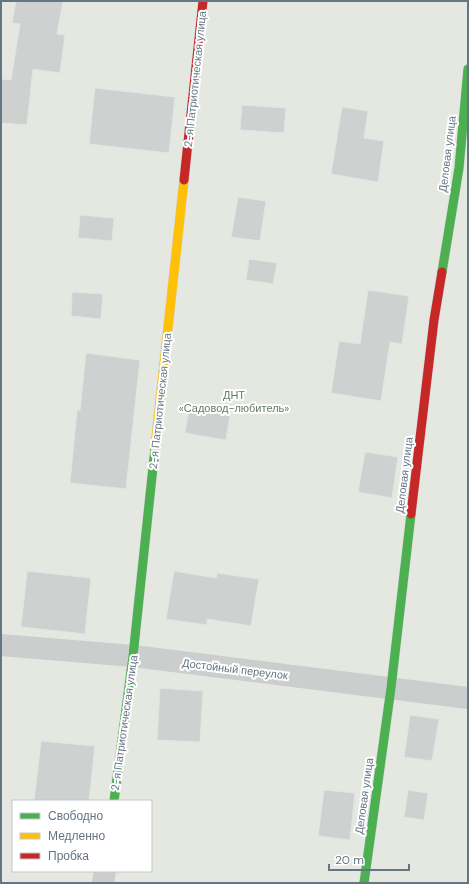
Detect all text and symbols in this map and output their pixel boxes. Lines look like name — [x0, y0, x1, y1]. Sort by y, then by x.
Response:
street label: 2-я Патриотическая улица — [181, 9, 209, 148]
street label: Деловая улица — [435, 114, 459, 193]
street label: 2-я Патриотическая улица — [146, 331, 174, 470]
park label: ДНТ «Садовод-любитель» — [179, 388, 289, 415]
street label: Деловая улица — [392, 435, 416, 514]
street label: 2-я Патриотическая улица — [108, 653, 141, 792]
street label: Достойный переулок — [181, 656, 289, 682]
street label: Деловая улица — [352, 756, 376, 835]
legend — [12, 800, 152, 872]
text: Свободно — [48, 808, 103, 824]
text: Медленно — [48, 828, 105, 844]
scale bar — [329, 846, 409, 872]
text: Пробка — [48, 848, 89, 864]
text: 20 m — [335, 852, 364, 868]

